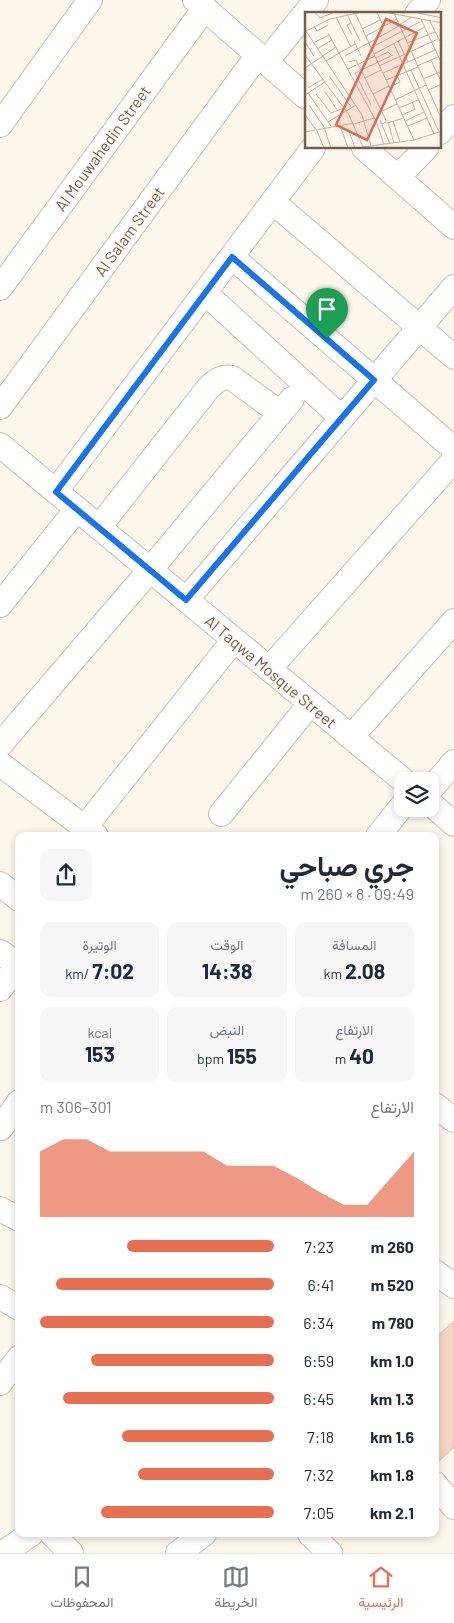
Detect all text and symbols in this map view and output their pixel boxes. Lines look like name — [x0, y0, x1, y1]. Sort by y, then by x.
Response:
inset map — [305, 12, 442, 149]
street label: Al Mouwahedin Street — [50, 82, 154, 214]
street label: Al Salam Street — [90, 183, 168, 279]
pin — [306, 288, 348, 339]
icon: arrive — [313, 295, 341, 323]
street label: Al Taqwa Mosque Street — [201, 610, 341, 732]
map controls — [394, 772, 439, 817]
button: layers — [394, 772, 439, 817]
text: جري صباحي — [279, 848, 414, 882]
button: share — [40, 849, 92, 901]
text: 09:49 · 8 × 260 m — [300, 884, 414, 903]
text: الوتيرة — [83, 936, 117, 953]
text: الوقت — [211, 936, 243, 953]
text: المسافة — [332, 936, 377, 953]
text: 7:02 — [92, 958, 134, 983]
text: 14:38 — [202, 958, 252, 983]
text: 2.08 — [345, 958, 385, 983]
text: /km — [65, 965, 92, 982]
text: km — [324, 965, 345, 982]
text: النبض — [210, 1021, 244, 1038]
text: الارتفاع — [335, 1021, 373, 1038]
text: kcal — [87, 1024, 112, 1041]
text: 153 — [85, 1041, 115, 1066]
text: 155 — [227, 1043, 257, 1068]
text: 40 — [349, 1043, 374, 1068]
text: bpm — [197, 1050, 227, 1067]
text: m — [335, 1050, 349, 1067]
text: 301–306 m — [40, 1097, 112, 1116]
text: الارتفاع — [371, 1097, 414, 1116]
text: 7:23 — [304, 1237, 334, 1256]
text: 260 m — [371, 1237, 414, 1256]
text: 6:41 — [307, 1275, 334, 1294]
text: 520 m — [371, 1275, 414, 1294]
text: 6:34 — [303, 1313, 334, 1332]
text: 780 m — [372, 1313, 414, 1332]
text: 6:59 — [304, 1351, 334, 1370]
text: 1.0 km — [370, 1351, 414, 1370]
text: 6:45 — [303, 1389, 334, 1408]
text: 1.3 km — [370, 1389, 414, 1408]
text: 7:18 — [307, 1427, 334, 1446]
text: 1.6 km — [370, 1427, 414, 1446]
text: 7:32 — [304, 1465, 334, 1484]
text: 1.8 km — [370, 1465, 414, 1484]
text: 7:05 — [304, 1503, 334, 1522]
text: 2.1 km — [370, 1503, 414, 1522]
tab: المحفوظات — [50, 1563, 113, 1615]
tab: الخريطة — [214, 1563, 258, 1615]
tab: الرئيسية — [358, 1563, 404, 1615]

